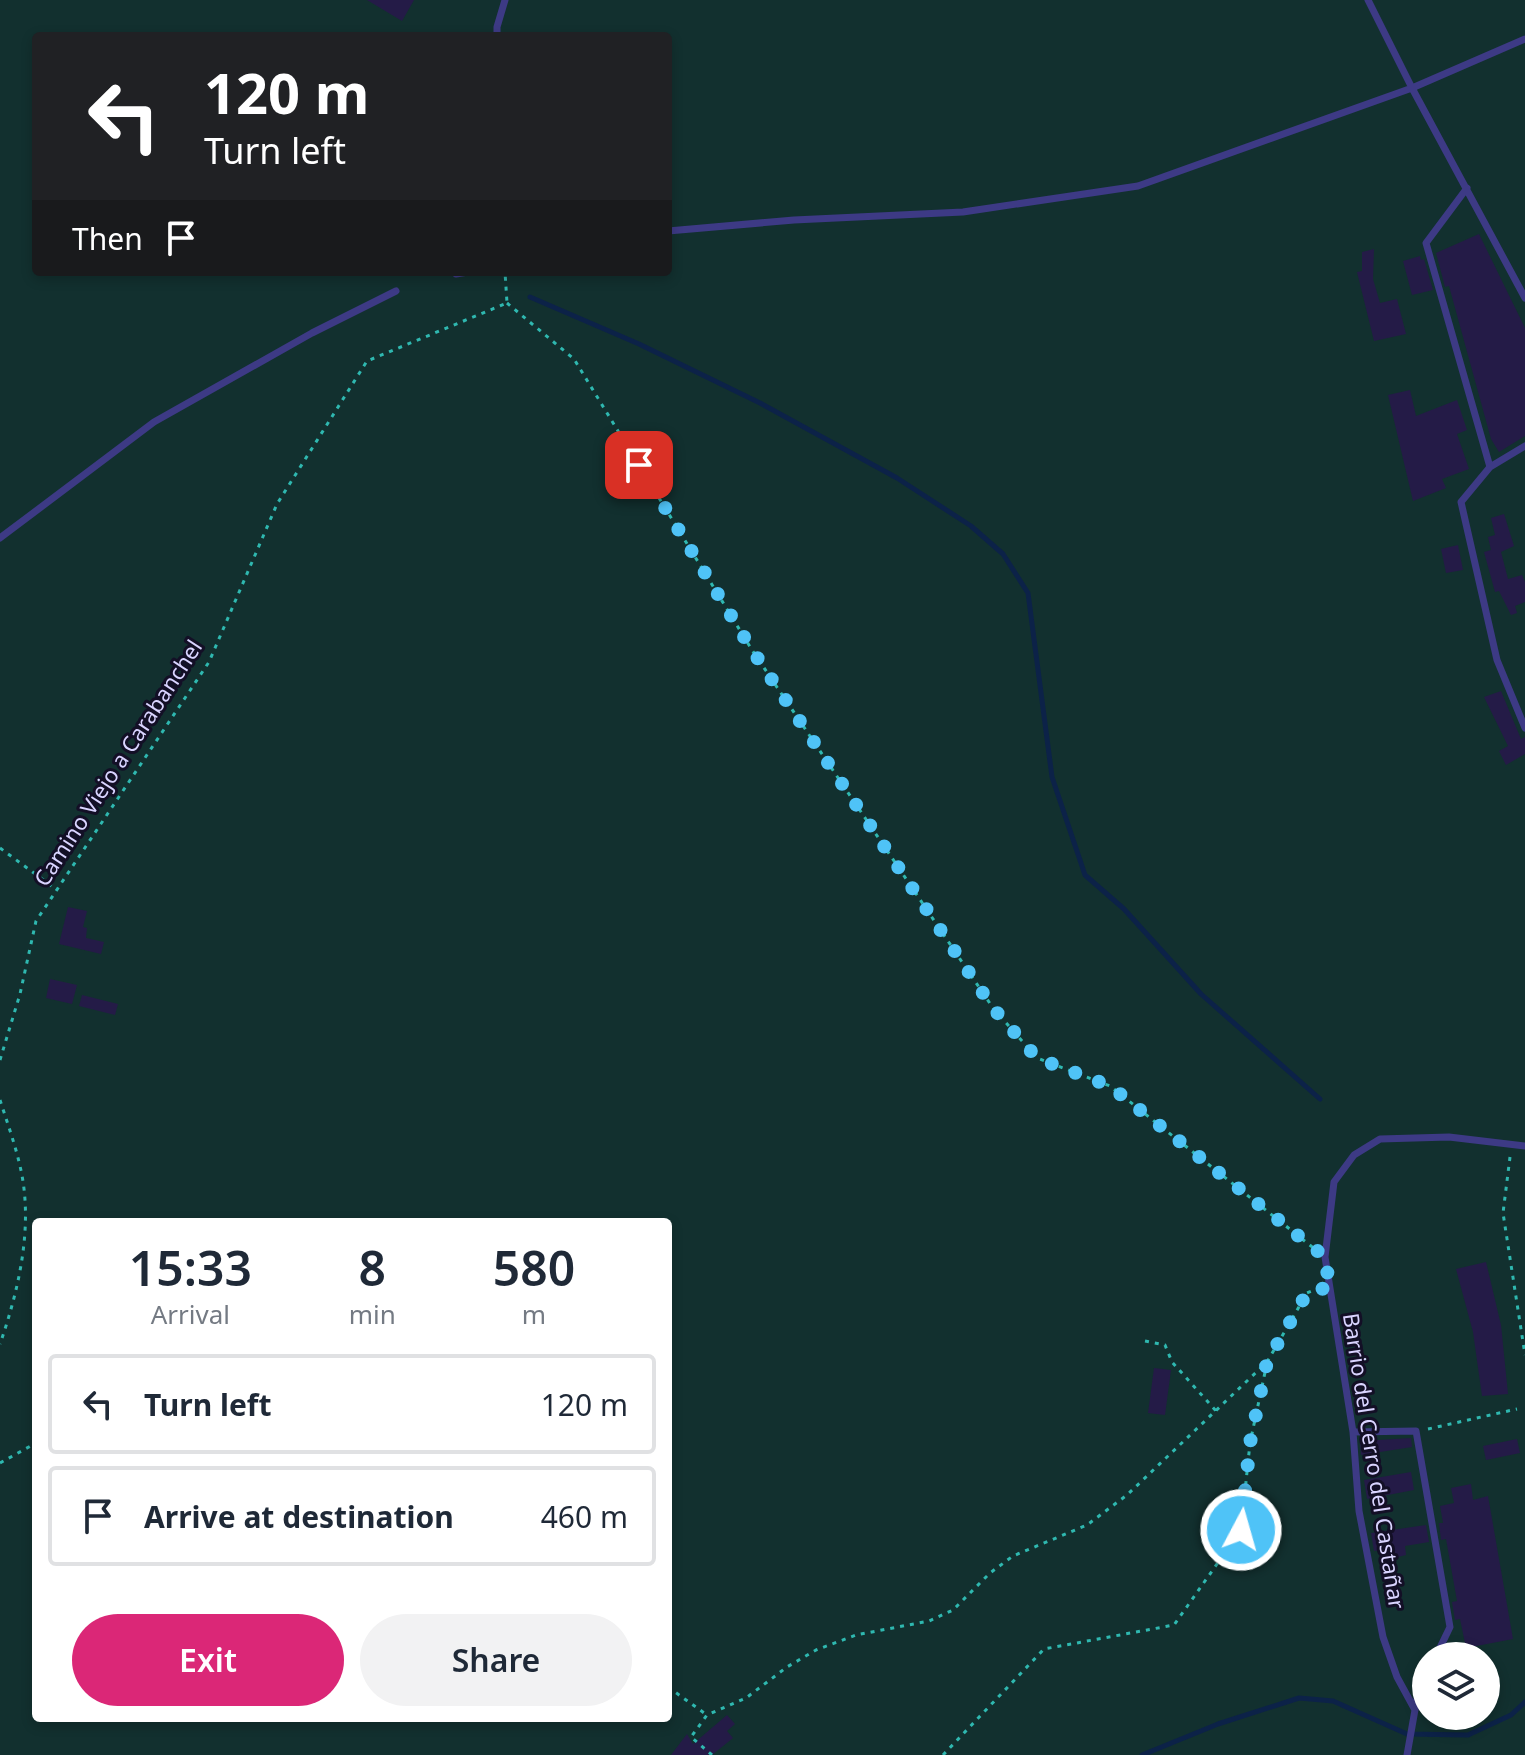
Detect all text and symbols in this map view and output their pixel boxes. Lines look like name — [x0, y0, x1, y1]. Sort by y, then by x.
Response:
text: 120 m — [204, 54, 369, 130]
icon: left — [72, 64, 176, 168]
text: Turn left — [204, 126, 346, 175]
icon: arrive — [159, 216, 203, 260]
text: Then — [72, 218, 143, 259]
pin — [605, 431, 673, 499]
icon: arrive — [617, 443, 661, 487]
street label: Camino Viejo a Carabanchel — [26, 633, 208, 891]
text: 15:33 — [129, 1235, 252, 1300]
text: 8 — [359, 1235, 386, 1300]
text: 580 — [493, 1235, 575, 1300]
text: Arrival — [151, 1296, 230, 1332]
text: min — [349, 1296, 396, 1332]
text: m — [522, 1296, 546, 1332]
street label: Barrio del Cerro del Castañar — [1337, 1311, 1413, 1611]
icon: left — [76, 1382, 120, 1426]
text: Turn left — [144, 1384, 272, 1425]
text: 120 m — [541, 1384, 628, 1425]
position arrow — [1199, 1488, 1283, 1572]
icon: arrive — [76, 1494, 120, 1538]
text: Arrive at destination — [144, 1496, 454, 1537]
text: 460 m — [541, 1496, 628, 1537]
button: Exit — [72, 1614, 344, 1706]
button: Share — [360, 1614, 632, 1706]
map controls — [1412, 1642, 1500, 1730]
button: layers — [1412, 1642, 1500, 1730]

